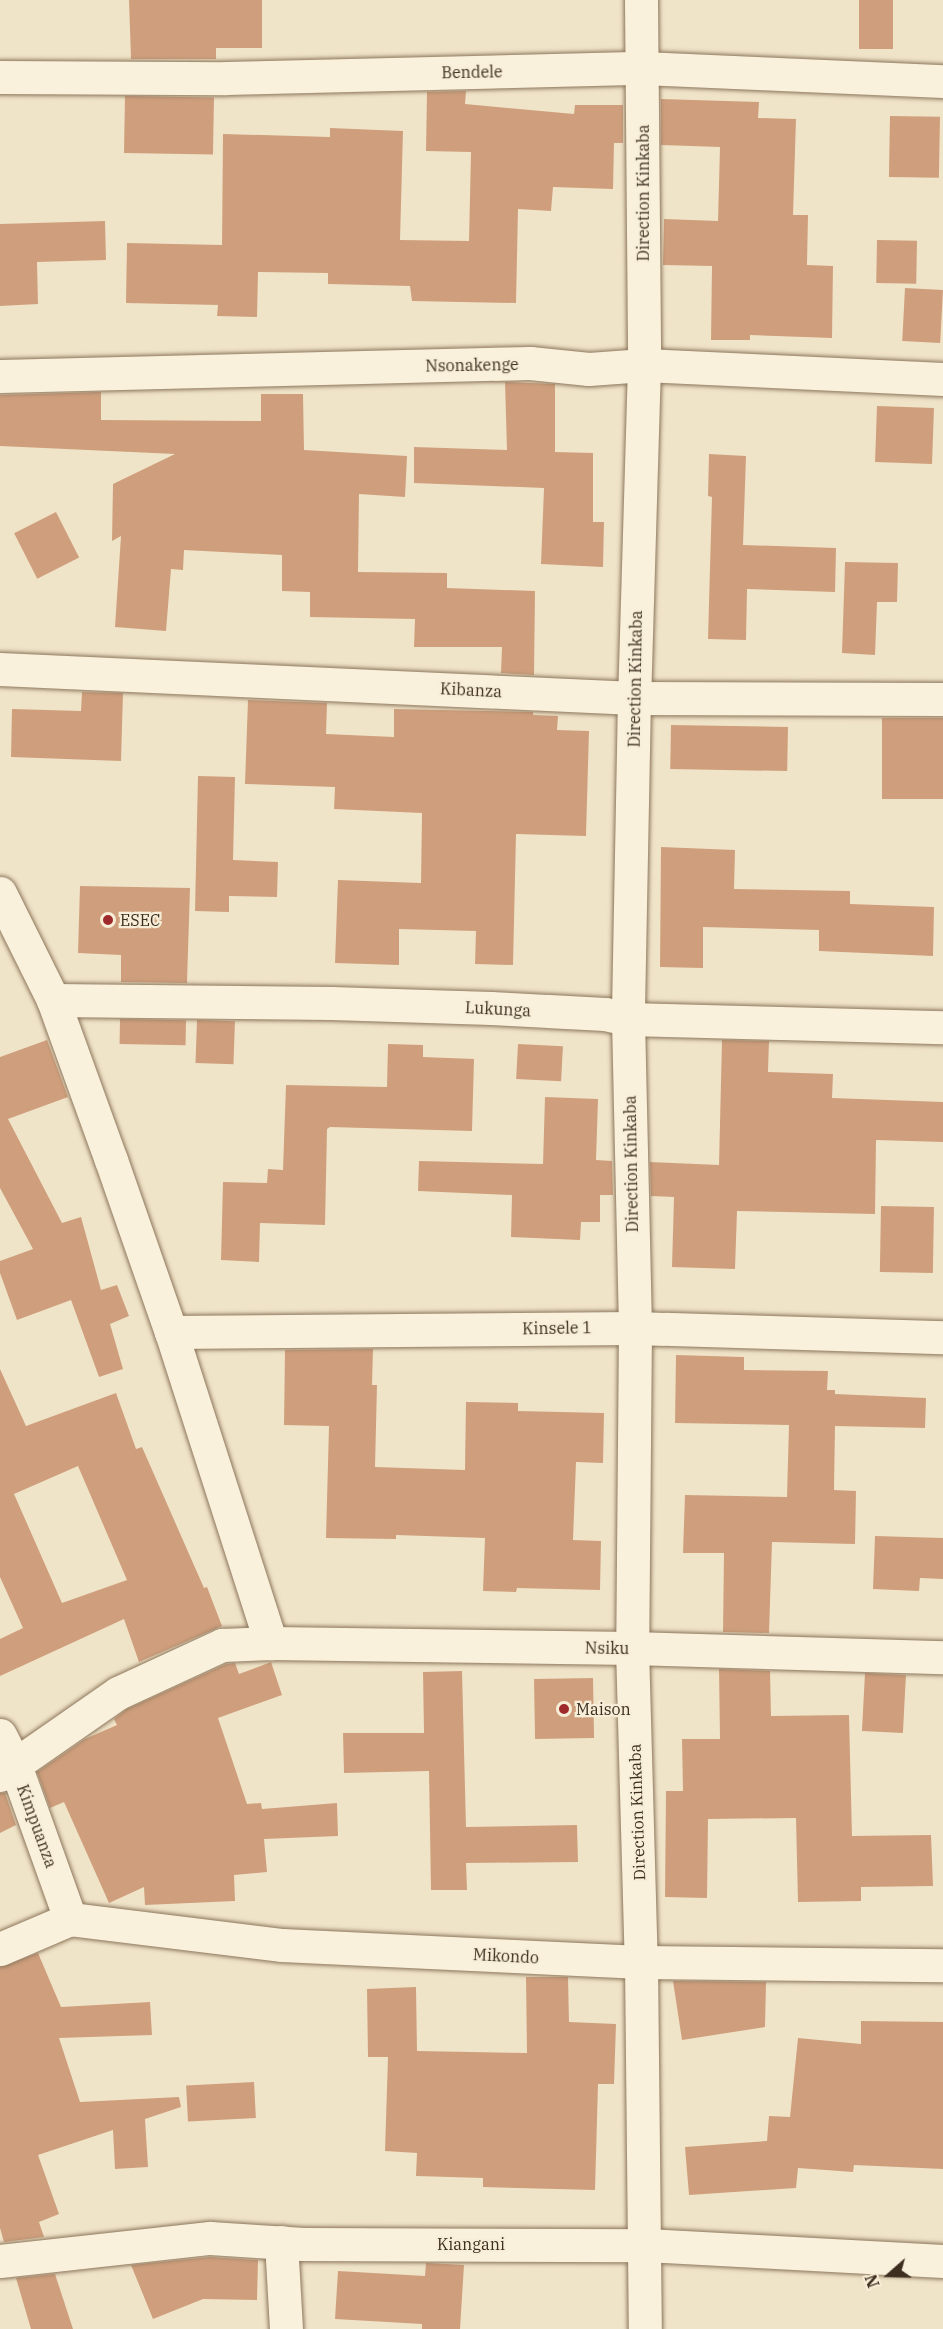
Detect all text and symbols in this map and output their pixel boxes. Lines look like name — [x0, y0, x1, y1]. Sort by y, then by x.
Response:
street label: Bendele — [441, 62, 503, 82]
street label: Direction Kinkaba — [633, 125, 653, 261]
street label: Nsonakenge — [425, 355, 519, 375]
street label: Direction Kinkaba — [624, 610, 646, 748]
street label: Kibanza — [440, 679, 502, 701]
place label: ESEC — [120, 910, 160, 930]
marker: ESEC — [101, 913, 115, 927]
street label: Lukunga — [465, 998, 531, 1020]
street label: Direction Kinkaba — [620, 1095, 642, 1233]
street label: Kinsele 1 — [522, 1318, 592, 1338]
street label: Nsiku — [585, 1638, 629, 1658]
place label: Maison — [576, 1699, 631, 1719]
marker: Maison — [557, 1702, 571, 1716]
street label: Direction Kinkaba — [625, 1743, 649, 1881]
street label: Kimpuanza — [13, 1782, 61, 1870]
street label: Mikondo — [472, 1945, 540, 1967]
street label: Kiangani — [437, 2234, 505, 2254]
north arrow — [859, 2245, 919, 2305]
text: N — [861, 2272, 884, 2291]

